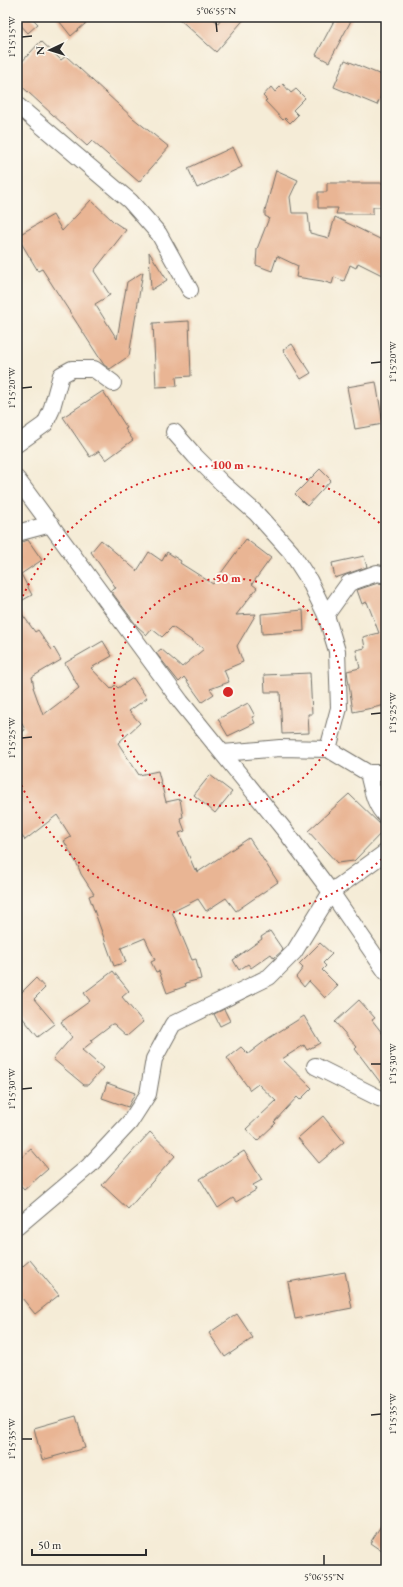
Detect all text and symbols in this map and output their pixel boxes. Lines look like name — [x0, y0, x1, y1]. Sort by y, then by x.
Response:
text: 5°06'55"N — [196, 4, 236, 17]
text: 1°15'15"W — [5, 15, 18, 58]
north arrow — [30, 30, 70, 70]
text: N — [33, 46, 47, 56]
text: 1°15'20"W — [386, 340, 399, 383]
text: 1°15'20"W — [5, 366, 18, 409]
text: 100 m — [212, 457, 244, 473]
text: 50 m — [215, 570, 241, 586]
centre of rings — [221, 685, 235, 699]
text: 1°15'25"W — [386, 691, 399, 734]
text: 1°15'25"W — [5, 716, 18, 759]
text: 1°15'30"W — [386, 1042, 399, 1085]
text: 1°15'30"W — [5, 1067, 18, 1110]
text: 1°15'35"W — [386, 1392, 399, 1435]
text: 1°15'35"W — [5, 1417, 18, 1460]
scale bar — [32, 1531, 146, 1557]
text: 50 m — [38, 1537, 62, 1553]
text: 5°06'55"N — [304, 1570, 344, 1583]

